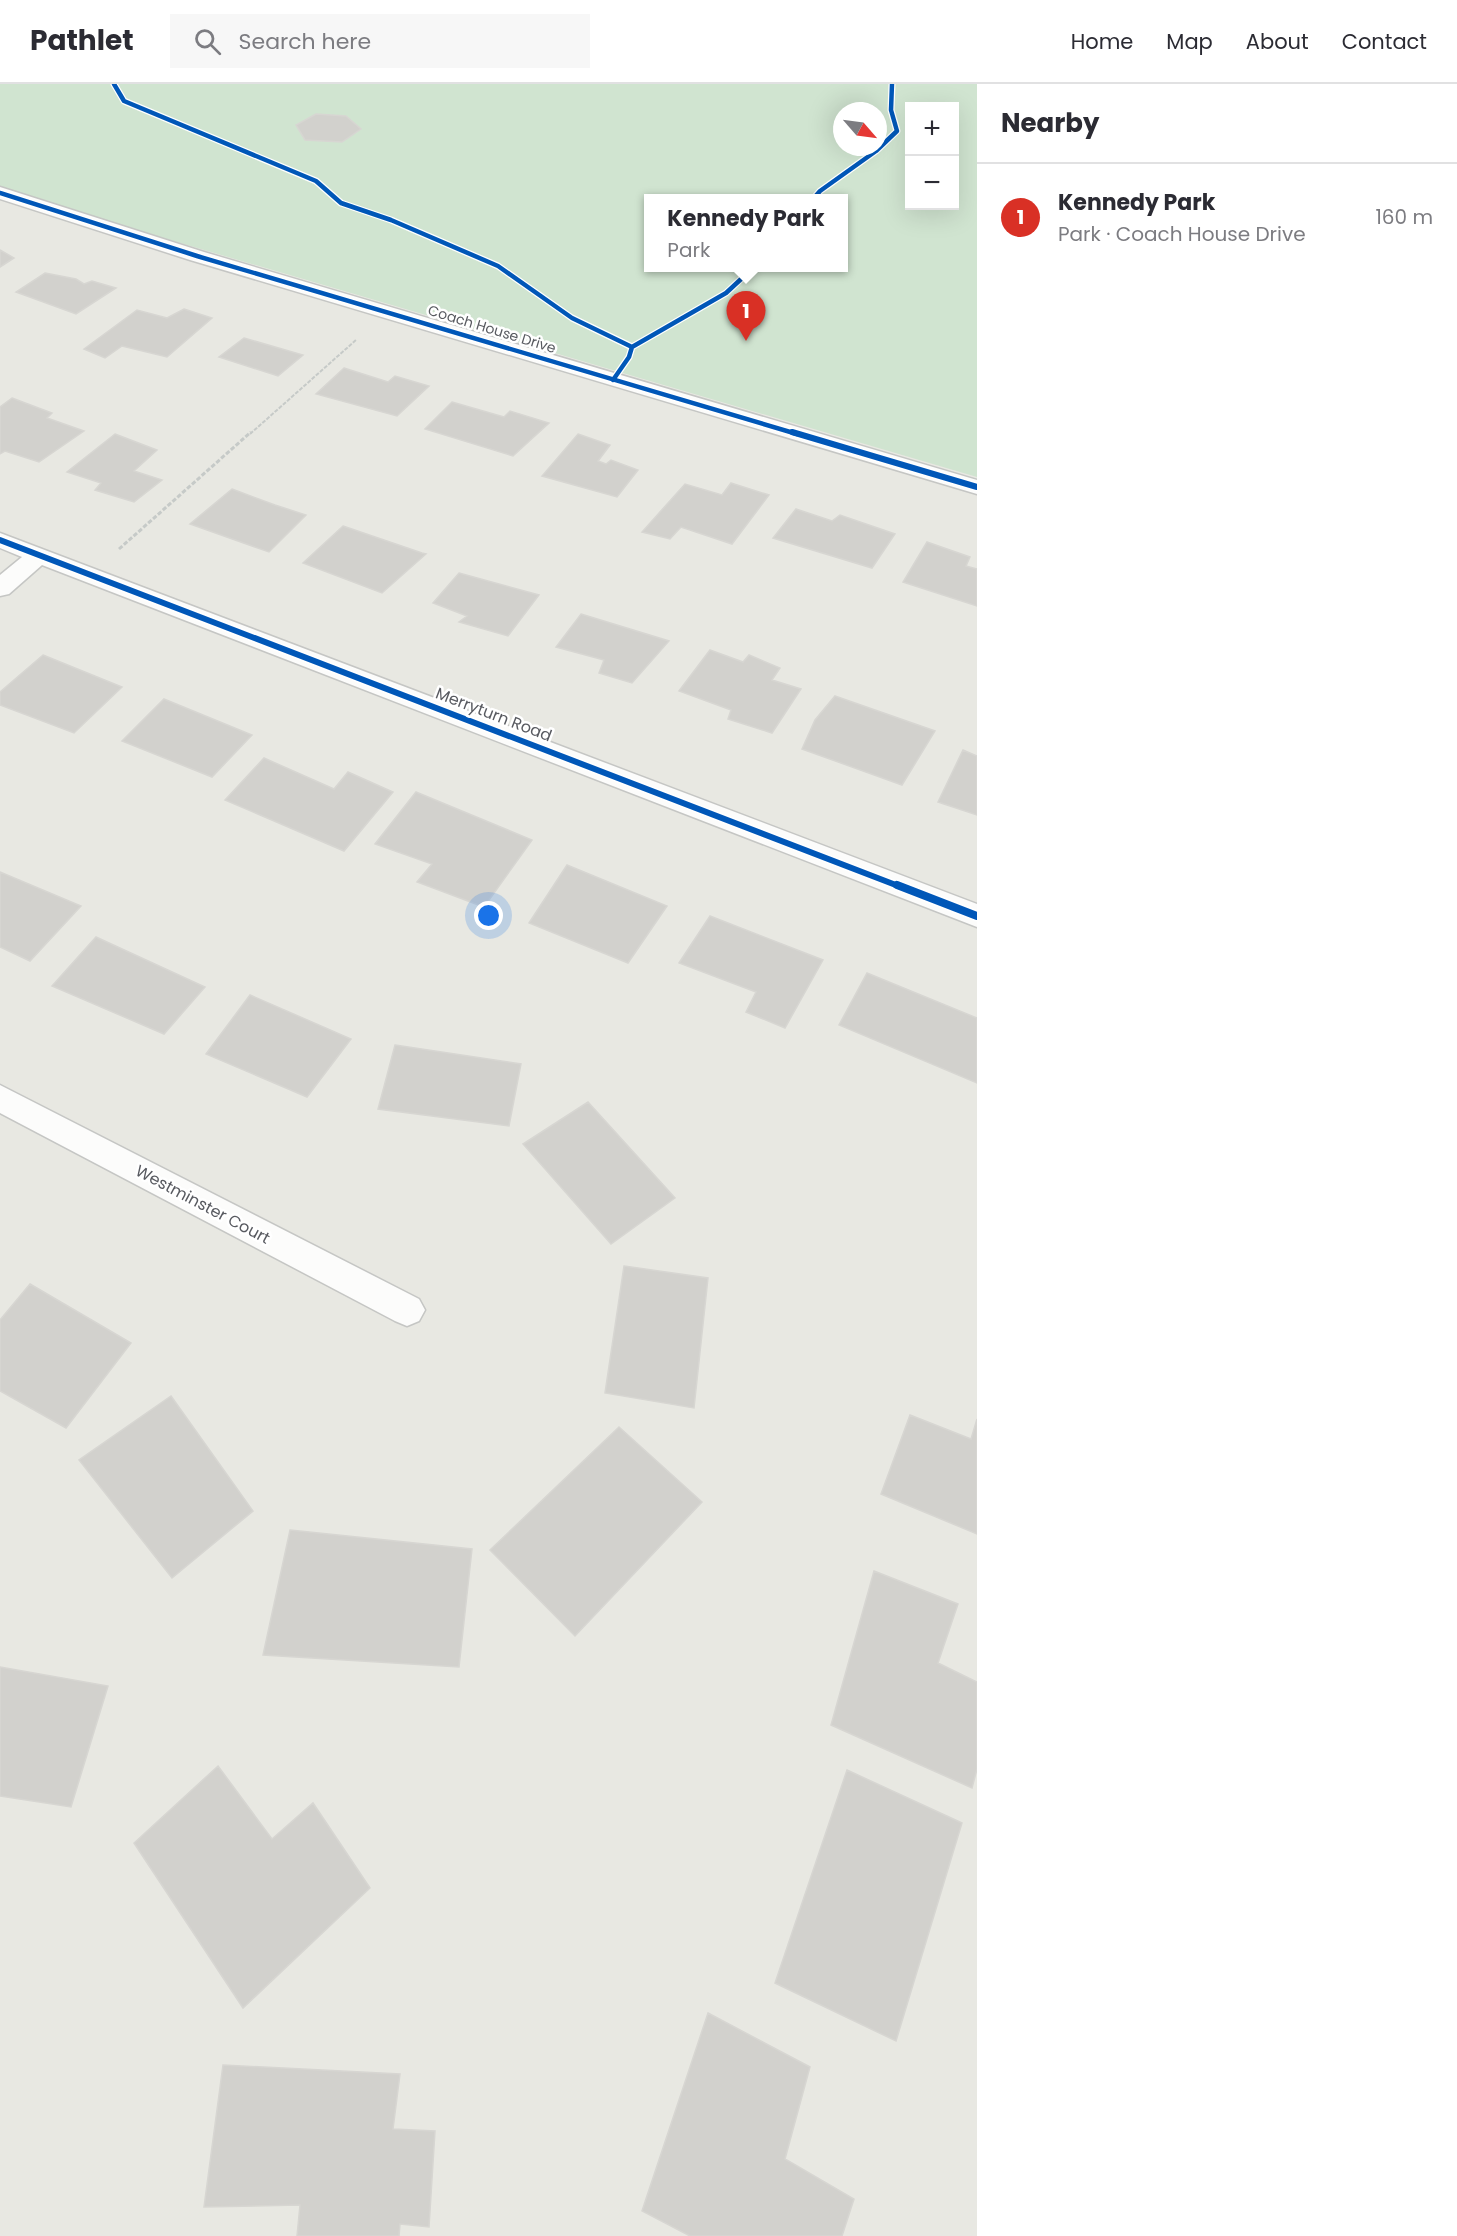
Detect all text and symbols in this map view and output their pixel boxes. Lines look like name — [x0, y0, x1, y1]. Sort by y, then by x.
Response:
search box — [170, 14, 590, 68]
text: Pathlet — [30, 21, 134, 60]
icon: search — [191, 25, 224, 58]
text: Search here — [239, 26, 371, 57]
text: Home — [1071, 27, 1133, 56]
text: Map — [1166, 27, 1213, 56]
text: About — [1246, 27, 1309, 56]
text: Contact — [1342, 27, 1427, 56]
north arrow — [833, 102, 887, 156]
map controls — [905, 102, 959, 210]
button: + — [905, 102, 959, 156]
text: Nearby — [1001, 105, 1099, 141]
button: − — [905, 156, 959, 210]
text: Kennedy Park — [1058, 187, 1215, 218]
popup — [644, 194, 848, 272]
text: Kennedy Park — [667, 203, 825, 234]
text: 1 — [1017, 203, 1024, 231]
text: 160 m — [1375, 203, 1433, 231]
text: Park · Coach House Drive — [1058, 220, 1306, 248]
text: Park — [667, 236, 710, 264]
pin: 1 — [726, 292, 766, 341]
street label: Coach House Drive — [426, 300, 559, 358]
street label: Merryturn Road — [432, 682, 555, 747]
your location — [474, 901, 503, 930]
street label: Westminster Court — [131, 1159, 274, 1250]

